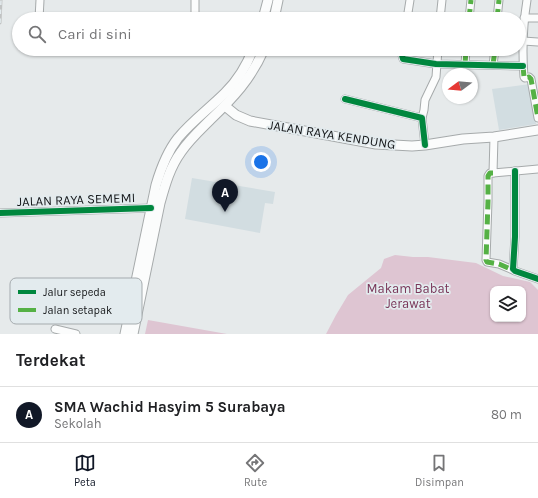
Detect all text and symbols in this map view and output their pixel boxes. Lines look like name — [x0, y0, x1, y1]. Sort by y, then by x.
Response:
search box — [12, 12, 526, 56]
icon: search — [26, 23, 48, 45]
text: Cari di sini — [58, 25, 132, 43]
north arrow — [442, 68, 478, 104]
street label: JALAN RAYA KENDUNG — [267, 117, 397, 152]
your location — [251, 152, 271, 172]
pin: A — [212, 179, 238, 212]
street label: JALAN RAYA SEMEMI — [17, 190, 135, 209]
legend — [10, 278, 142, 324]
park label: Makam Babat Jerawat — [367, 281, 450, 311]
text: Jalur sepeda — [43, 286, 106, 299]
map controls — [490, 286, 526, 322]
button: layers — [490, 286, 526, 322]
text: Jalan setapak — [43, 304, 112, 317]
text: Terdekat — [16, 350, 85, 370]
text: SMA Wachid Hasyim 5 Surabaya — [54, 398, 285, 416]
text: A — [25, 407, 33, 422]
text: 80 m — [491, 407, 522, 422]
text: Sekolah — [54, 416, 102, 431]
tab: Peta — [74, 452, 96, 489]
tab: Rute — [244, 452, 267, 489]
tab: Disimpan — [415, 452, 464, 489]

